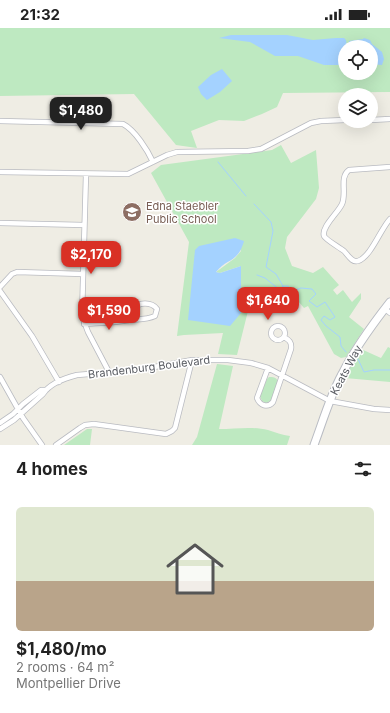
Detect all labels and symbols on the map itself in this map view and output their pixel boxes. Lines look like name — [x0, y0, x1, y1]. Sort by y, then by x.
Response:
pin: $1,480 — [48, 97, 114, 131]
place label: Edna Staebler Public School — [146, 199, 218, 226]
school or university icon: Edna Staebler Public School — [121, 201, 143, 223]
pin: $2,170 — [58, 241, 124, 275]
pin: $1,640 — [235, 287, 301, 321]
pin: $1,590 — [76, 297, 142, 331]
street label: Keats Way — [327, 343, 365, 397]
street label: Brandenburg Boulevard — [87, 353, 211, 381]

